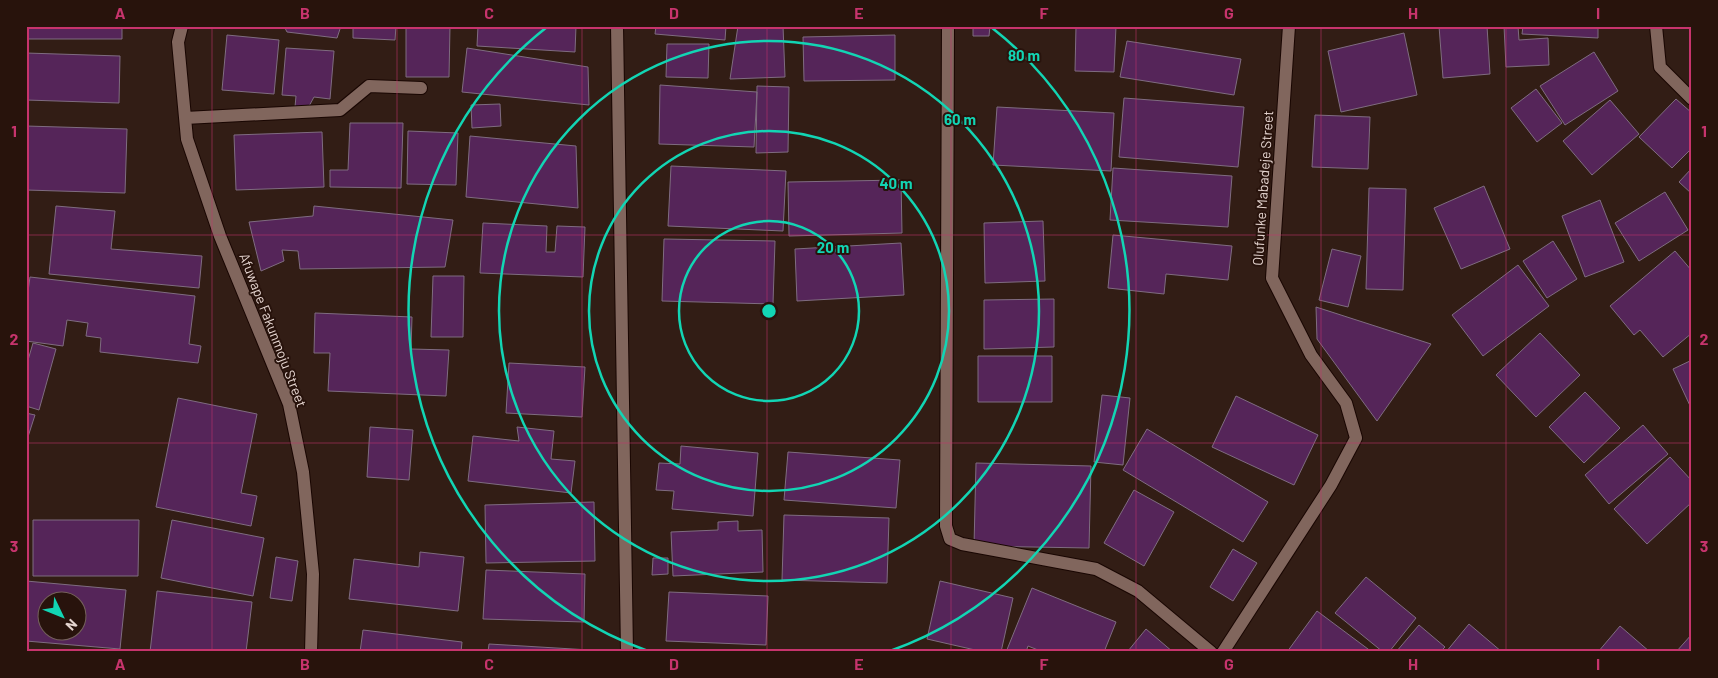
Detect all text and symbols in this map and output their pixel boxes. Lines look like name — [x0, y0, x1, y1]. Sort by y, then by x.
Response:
text: A — [115, 3, 126, 22]
text: B — [300, 3, 310, 22]
text: C — [484, 3, 494, 22]
text: D — [669, 3, 679, 22]
text: E — [854, 3, 864, 22]
text: F — [1040, 3, 1049, 22]
text: G — [1224, 3, 1234, 22]
text: H — [1408, 3, 1418, 22]
text: I — [1596, 3, 1600, 22]
text: 80 m — [1008, 46, 1040, 64]
text: 60 m — [944, 110, 976, 128]
street label: Olufunke Mabadeje Street — [1249, 110, 1276, 266]
text: 1 — [11, 121, 17, 140]
text: 1 — [1701, 121, 1707, 140]
text: 40 m — [879, 174, 913, 192]
text: 20 m — [817, 238, 849, 256]
street label: Afuwape Fakunmoju Street — [236, 250, 311, 409]
centre of rings — [760, 302, 778, 320]
text: 2 — [10, 329, 19, 348]
text: 2 — [1700, 329, 1709, 348]
text: 3 — [10, 536, 18, 555]
text: 3 — [1700, 536, 1708, 555]
north arrow — [38, 590, 88, 640]
text: N — [62, 616, 81, 634]
text: A — [115, 654, 126, 673]
text: B — [300, 654, 310, 673]
text: C — [484, 654, 494, 673]
text: D — [669, 654, 679, 673]
text: E — [854, 654, 864, 673]
text: F — [1040, 654, 1049, 673]
text: G — [1224, 654, 1234, 673]
text: H — [1408, 654, 1418, 673]
text: I — [1596, 654, 1600, 673]

